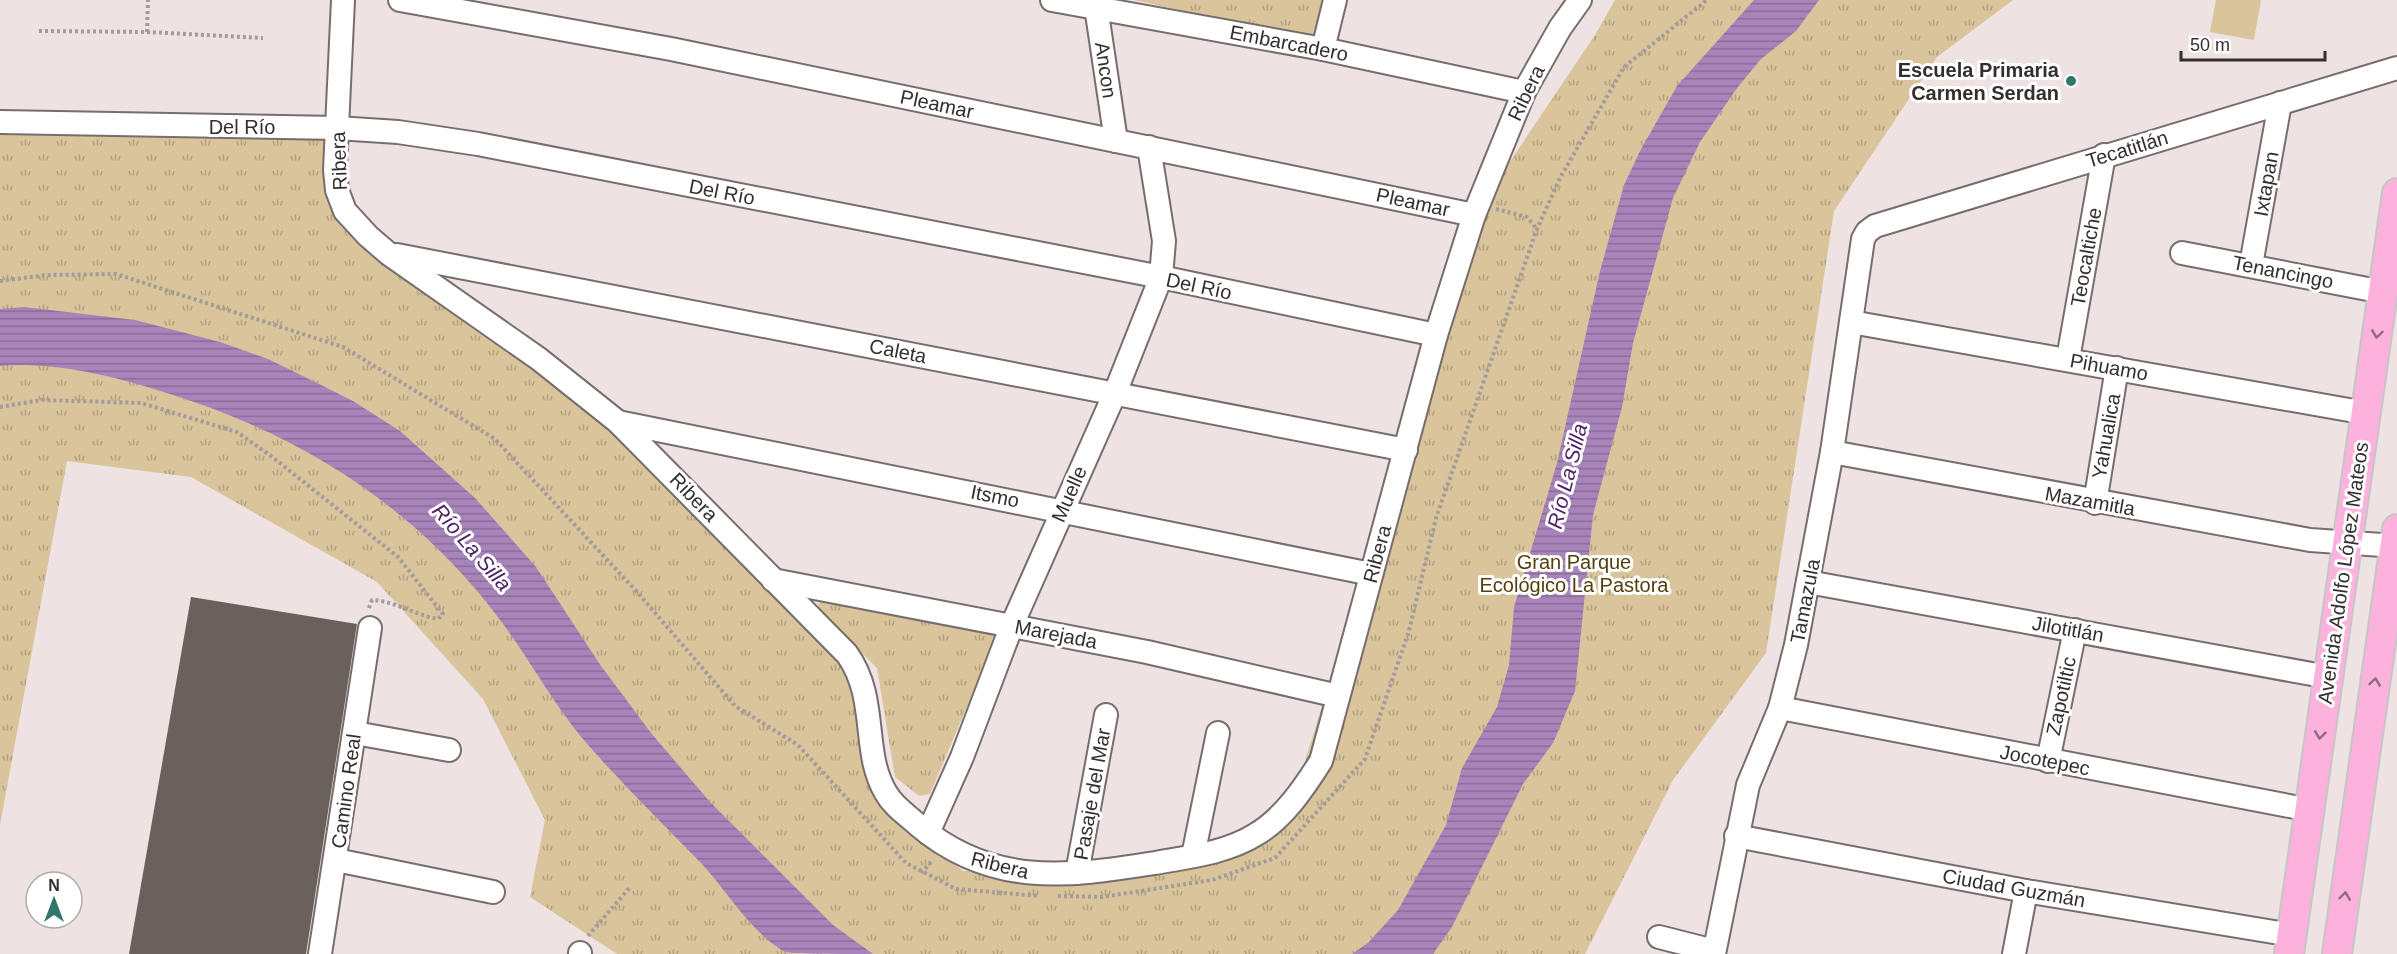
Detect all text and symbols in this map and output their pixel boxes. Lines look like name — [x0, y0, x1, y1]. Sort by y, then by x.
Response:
street label: Embarcadero — [1228, 21, 1350, 65]
scale bar — [2181, 24, 2325, 62]
text: 50 m — [2190, 35, 2230, 55]
street label: Ancon — [1091, 40, 1121, 100]
place label: Escuela Primaria Carmen Serdan — [1898, 59, 2060, 104]
street label: Ribera — [1503, 61, 1549, 124]
marker: Escuela Primaria Carmen Serdan — [2064, 74, 2078, 88]
street label: Pleamar — [898, 85, 976, 123]
street label: Del Río — [209, 116, 275, 138]
street label: Tecatitlán — [2083, 126, 2171, 172]
street label: Ribera — [327, 130, 351, 191]
street label: Ixtapan — [2249, 150, 2283, 218]
street label: Del Río — [687, 175, 757, 209]
street label: Pleamar — [1374, 183, 1452, 221]
street label: Teocaltiche — [2066, 206, 2106, 308]
street label: Tenancingo — [2231, 251, 2335, 293]
street label: Del Río — [1164, 268, 1234, 304]
one-way arrow — [2372, 329, 2384, 338]
street label: Caleta — [868, 335, 929, 367]
street label: Pihuamo — [2068, 349, 2150, 385]
street label: Yahualica — [2088, 391, 2124, 480]
water label: Río La Silla — [1543, 421, 1591, 531]
street label: Avenida Adolfo López Mateos — [2314, 441, 2372, 705]
street label: Muelle — [1047, 463, 1091, 525]
street label: Ribera — [666, 468, 723, 526]
street label: Itsmo — [969, 481, 1021, 511]
street label: Mazamitla — [2043, 482, 2138, 520]
water label: Río La Silla — [428, 499, 516, 595]
street label: Ribera — [1359, 522, 1395, 585]
park label: Gran Parque Ecológico La Pastora — [1479, 551, 1669, 596]
street label: Tamazula — [1786, 556, 1824, 645]
street label: Jilotitlán — [2031, 612, 2105, 646]
street label: Marejada — [1013, 615, 1100, 653]
street label: Zapotiltic — [2042, 655, 2080, 737]
one-way arrow — [2369, 678, 2381, 687]
street label: Pasaje del Mar — [1070, 726, 1114, 862]
one-way arrow — [2315, 730, 2327, 739]
street label: Camino Real — [327, 732, 365, 850]
street label: Jocotepec — [1998, 741, 2092, 779]
street label: Ribera — [969, 847, 1032, 883]
street label: Ciudad Guzmán — [1941, 865, 2087, 911]
north arrow — [24, 870, 84, 930]
text: N — [48, 877, 60, 894]
one-way arrow — [2339, 891, 2351, 901]

